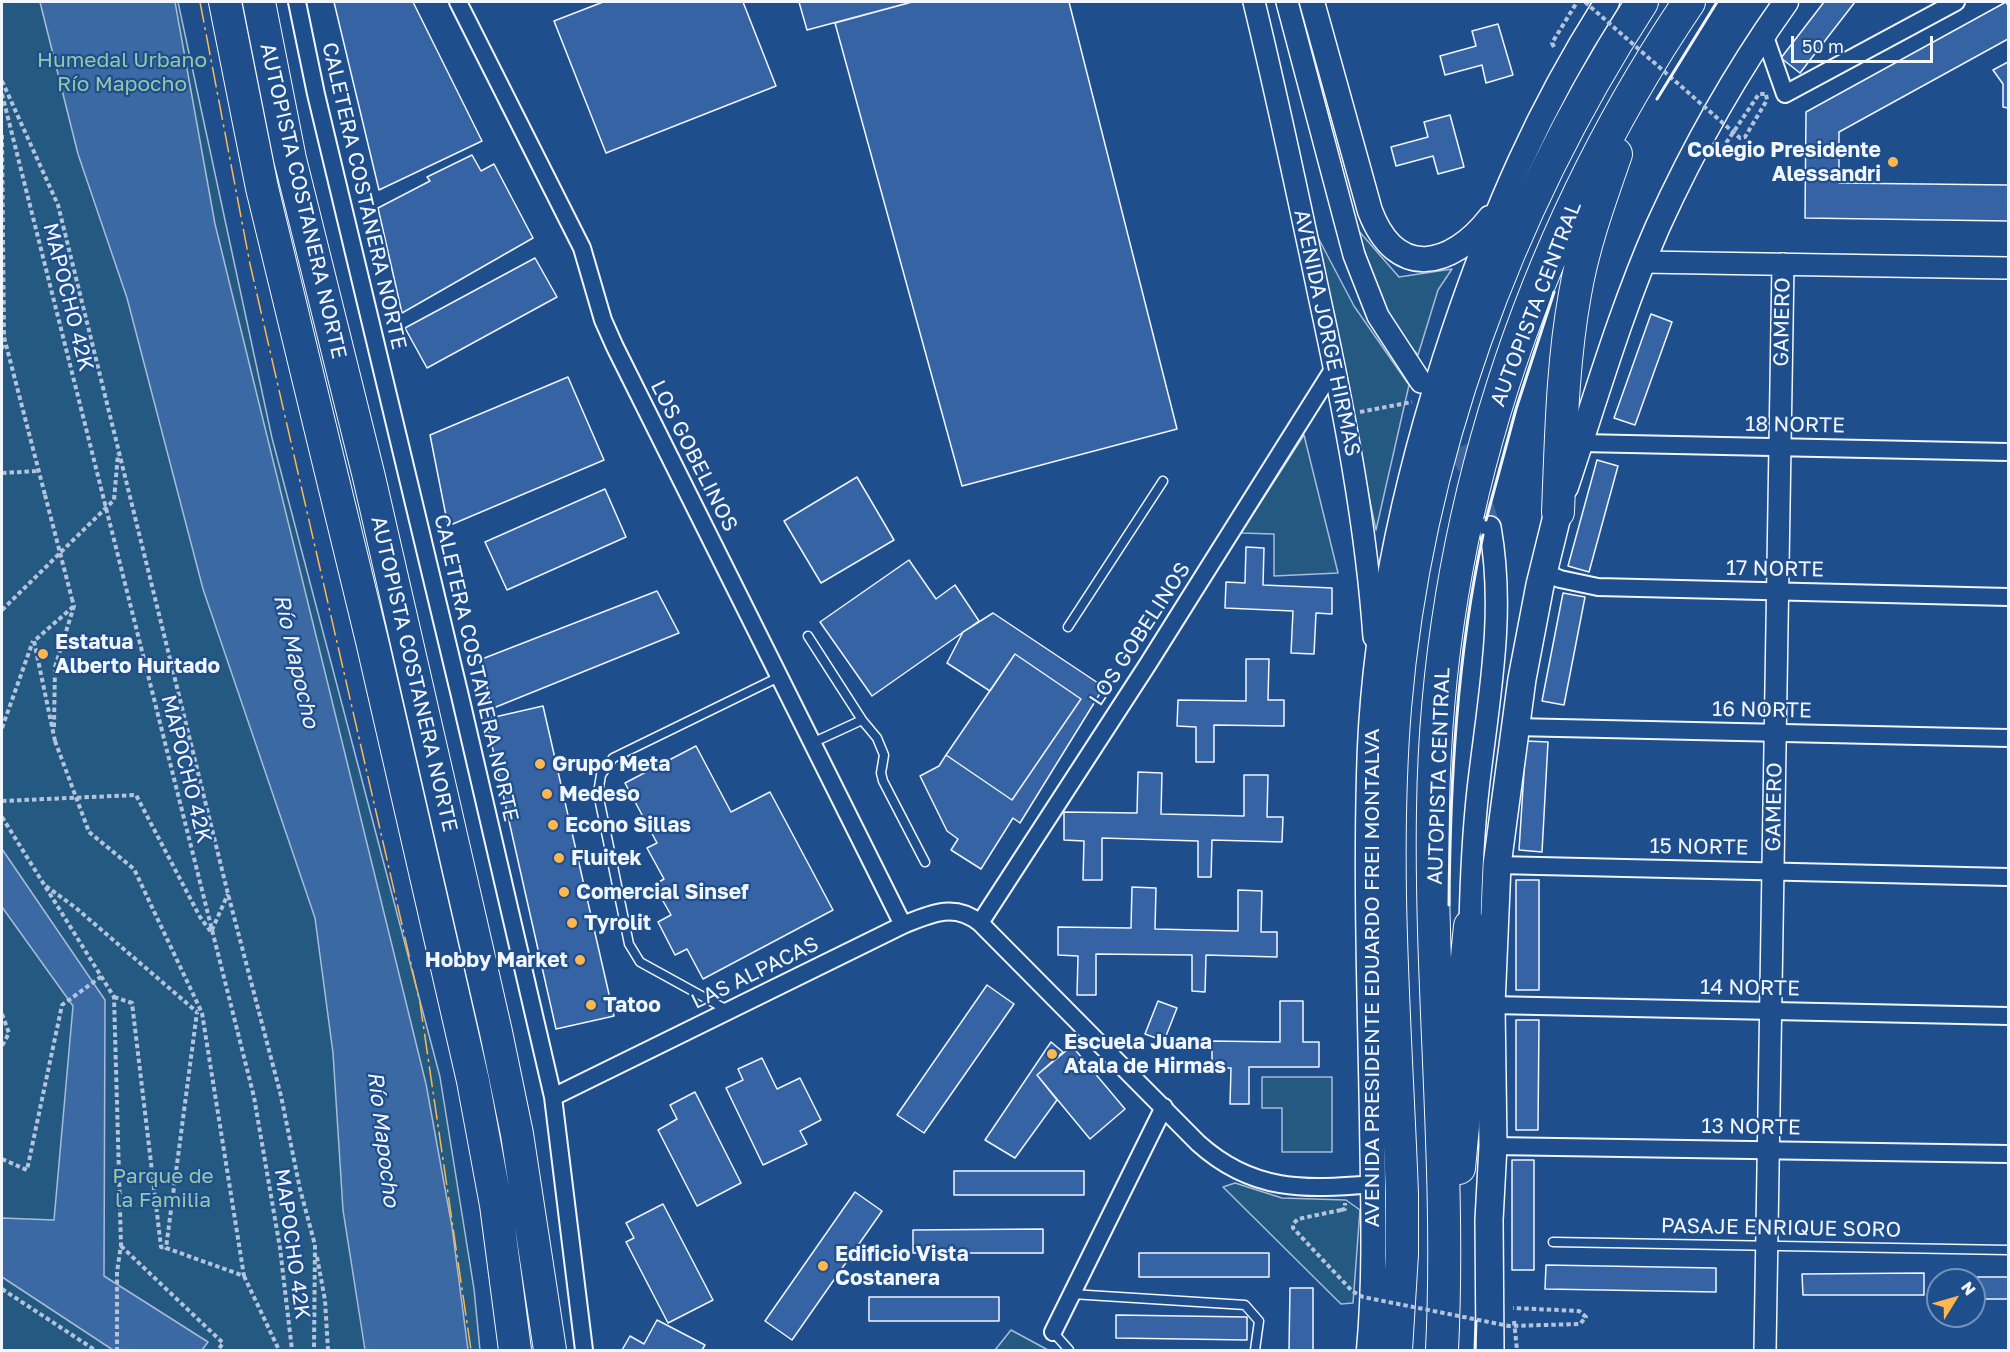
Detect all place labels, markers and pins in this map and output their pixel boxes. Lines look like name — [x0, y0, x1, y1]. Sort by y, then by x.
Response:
place label: Colegio Presidente Alessandri — [1687, 137, 1881, 187]
marker: Colegio Presidente Alessandri — [1886, 155, 1900, 169]
place label: Estatua Alberto Hurtado — [55, 629, 220, 679]
marker: Estatua Alberto Hurtado — [36, 647, 50, 661]
place label: Grupo Meta — [552, 751, 670, 777]
marker: Grupo Meta — [533, 757, 547, 771]
place label: Medeso — [559, 781, 640, 807]
marker: Medeso — [540, 787, 554, 801]
place label: Econo Sillas — [565, 812, 691, 838]
marker: Econo Sillas — [546, 818, 560, 832]
place label: Fluitek — [571, 845, 642, 871]
marker: Fluitek — [552, 851, 566, 865]
place label: Comercial Sinsef — [576, 879, 749, 905]
marker: Comercial Sinsef — [557, 885, 571, 899]
place label: Tyrolit — [584, 910, 651, 936]
marker: Tyrolit — [565, 916, 579, 930]
place label: Hobby Market — [425, 947, 568, 973]
marker: Hobby Market — [573, 953, 587, 967]
place label: Tatoo — [603, 992, 661, 1018]
marker: Tatoo — [584, 998, 598, 1012]
place label: Escuela Juana Atala de Hirmas — [1064, 1029, 1226, 1079]
marker: Escuela Juana Atala de Hirmas — [1045, 1047, 1059, 1061]
place label: Edificio Vista Costanera — [835, 1241, 969, 1291]
marker: Edificio Vista Costanera — [816, 1259, 830, 1273]

